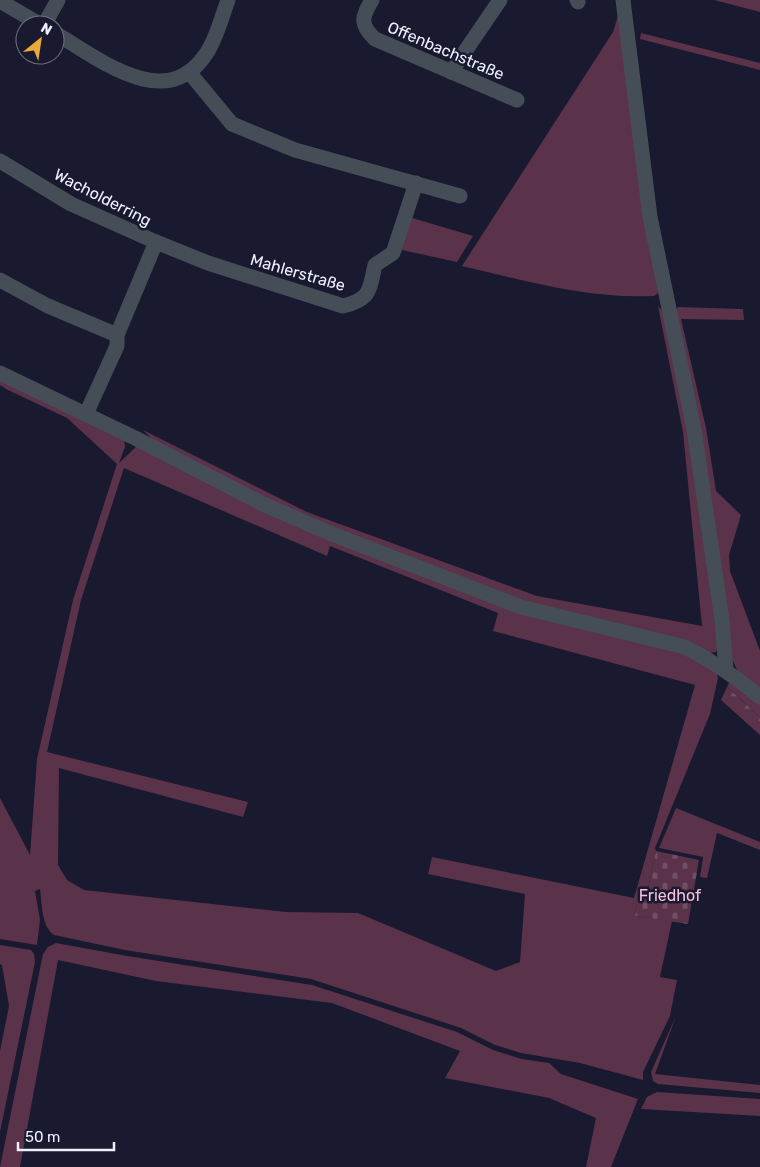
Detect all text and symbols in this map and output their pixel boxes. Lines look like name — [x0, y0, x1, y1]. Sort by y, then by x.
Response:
north arrow — [15, 15, 65, 65]
street label: Offenbachstraße — [385, 17, 507, 84]
text: N — [38, 19, 55, 39]
street label: Wacholderring — [51, 165, 155, 230]
street label: Mahlerstraße — [248, 250, 348, 295]
park label: Friedhof — [639, 886, 702, 905]
scale bar — [18, 1120, 114, 1152]
text: 50 m — [25, 1128, 60, 1146]

